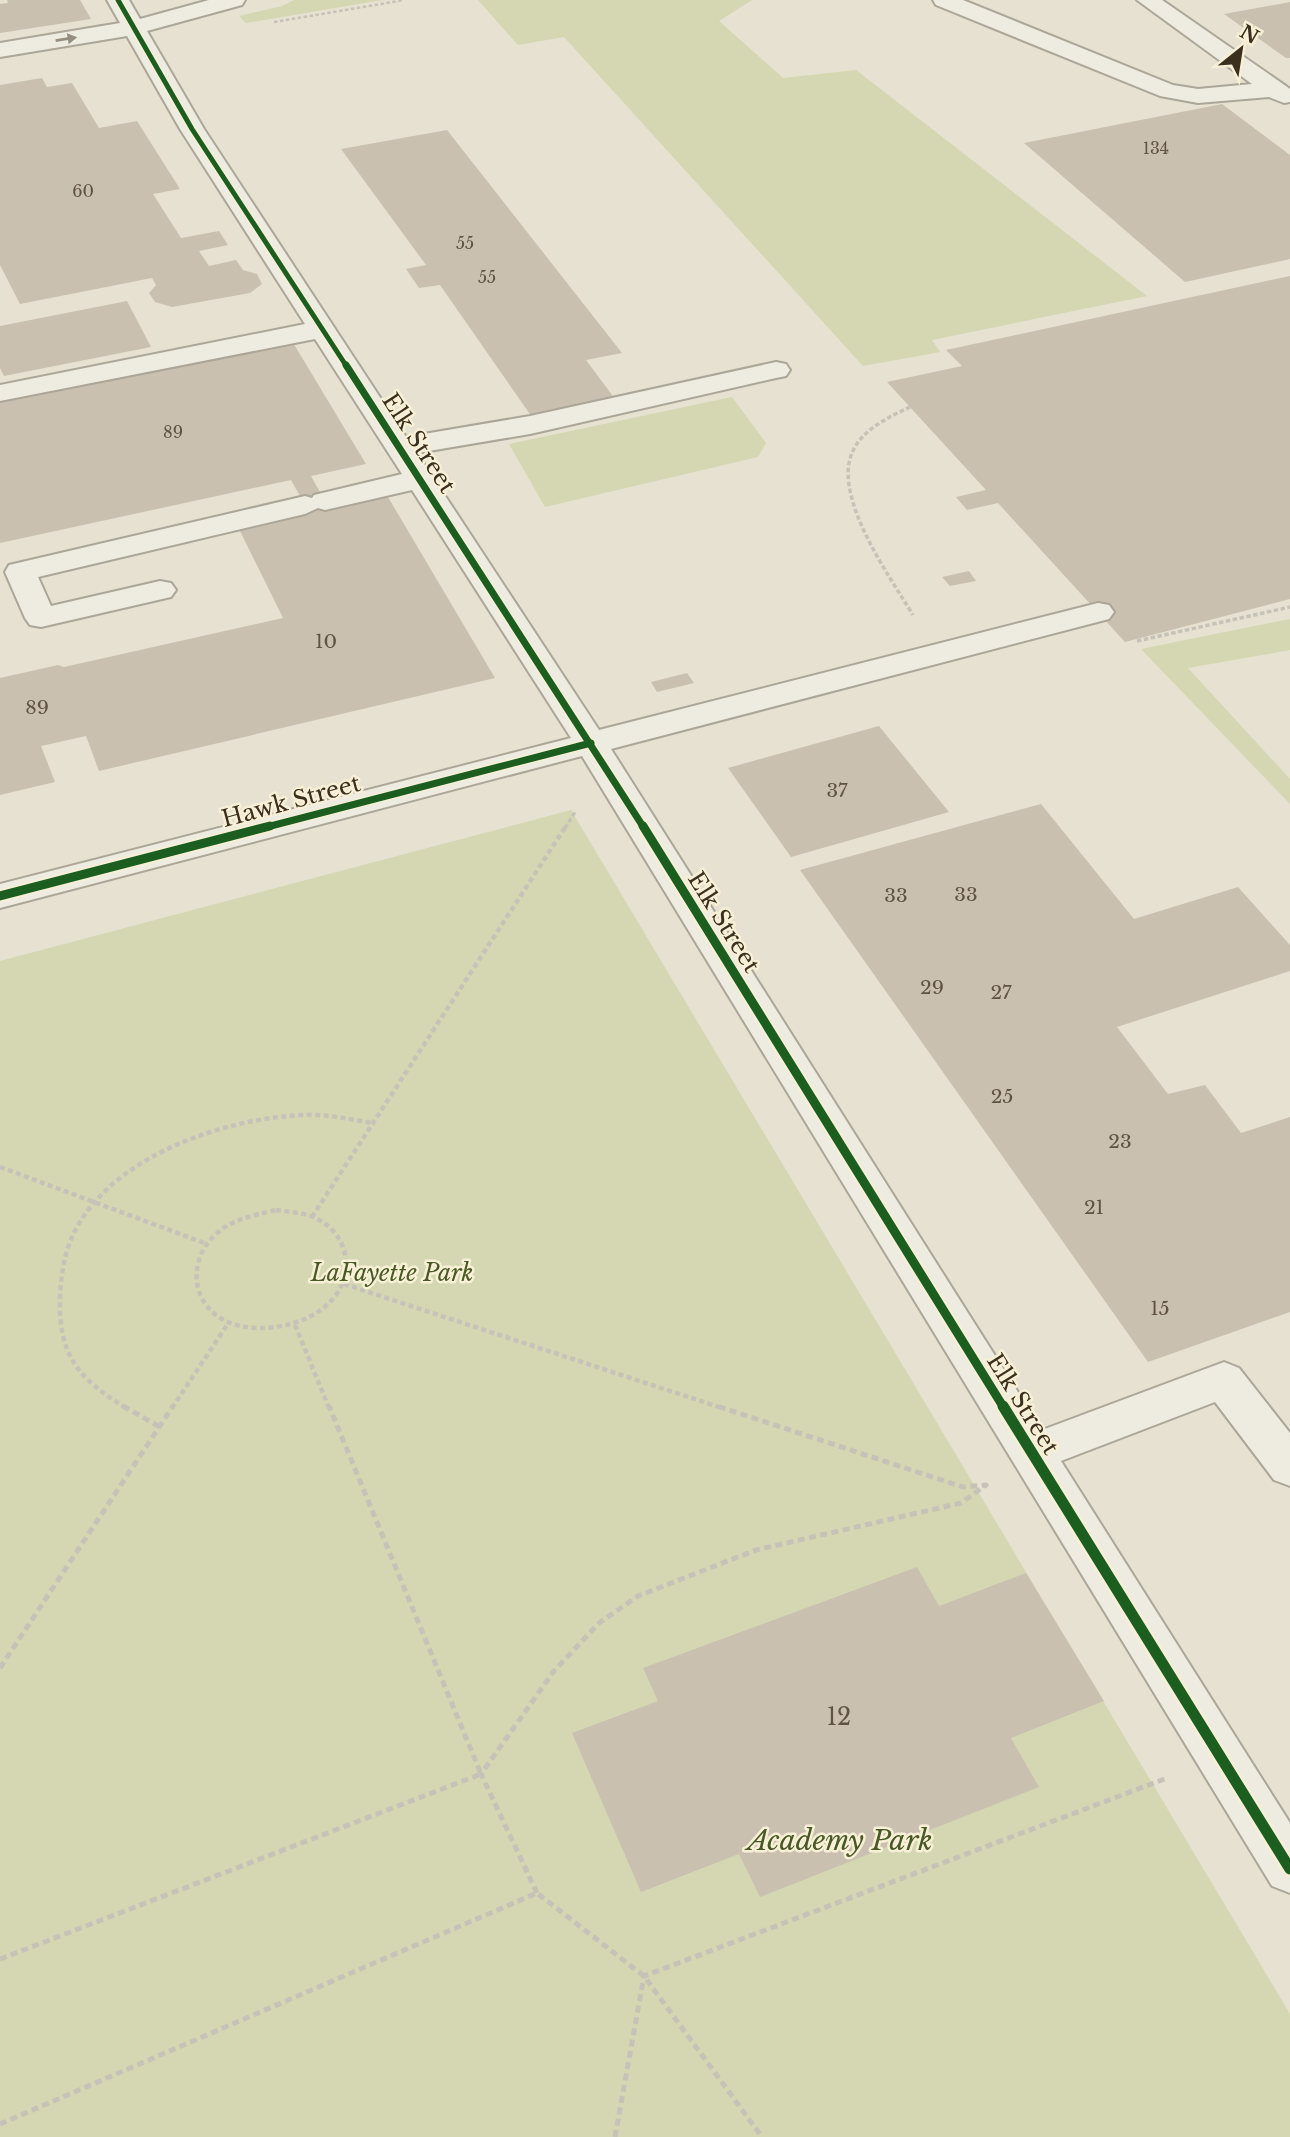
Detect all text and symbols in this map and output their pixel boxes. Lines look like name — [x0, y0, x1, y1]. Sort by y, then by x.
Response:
north arrow — [1206, 14, 1276, 84]
text: N — [1236, 20, 1263, 49]
one-way arrow — [55, 33, 77, 44]
house number: 134 — [1143, 138, 1169, 158]
house number: 60 — [72, 181, 94, 201]
house number: 55 — [456, 233, 474, 253]
house number: 55 — [478, 267, 496, 287]
street label: Elk Street — [376, 388, 462, 499]
house number: 89 — [163, 422, 183, 442]
house number: 10 — [315, 630, 337, 653]
house number: 89 — [25, 696, 49, 719]
street label: Hawk Street — [218, 769, 364, 833]
house number: 37 — [826, 779, 848, 802]
street label: Elk Street — [682, 866, 766, 978]
house number: 33 — [954, 883, 978, 906]
house number: 33 — [884, 884, 908, 907]
house number: 29 — [920, 976, 944, 999]
house number: 27 — [990, 981, 1012, 1004]
house number: 25 — [991, 1085, 1013, 1108]
house number: 23 — [1108, 1130, 1132, 1153]
house number: 21 — [1084, 1196, 1104, 1219]
park label: LaFayette Park — [310, 1259, 473, 1287]
house number: 15 — [1150, 1297, 1170, 1320]
street label: Elk Street — [981, 1348, 1065, 1460]
house number: 12 — [827, 1703, 851, 1731]
park label: Academy Park — [743, 1823, 933, 1858]

